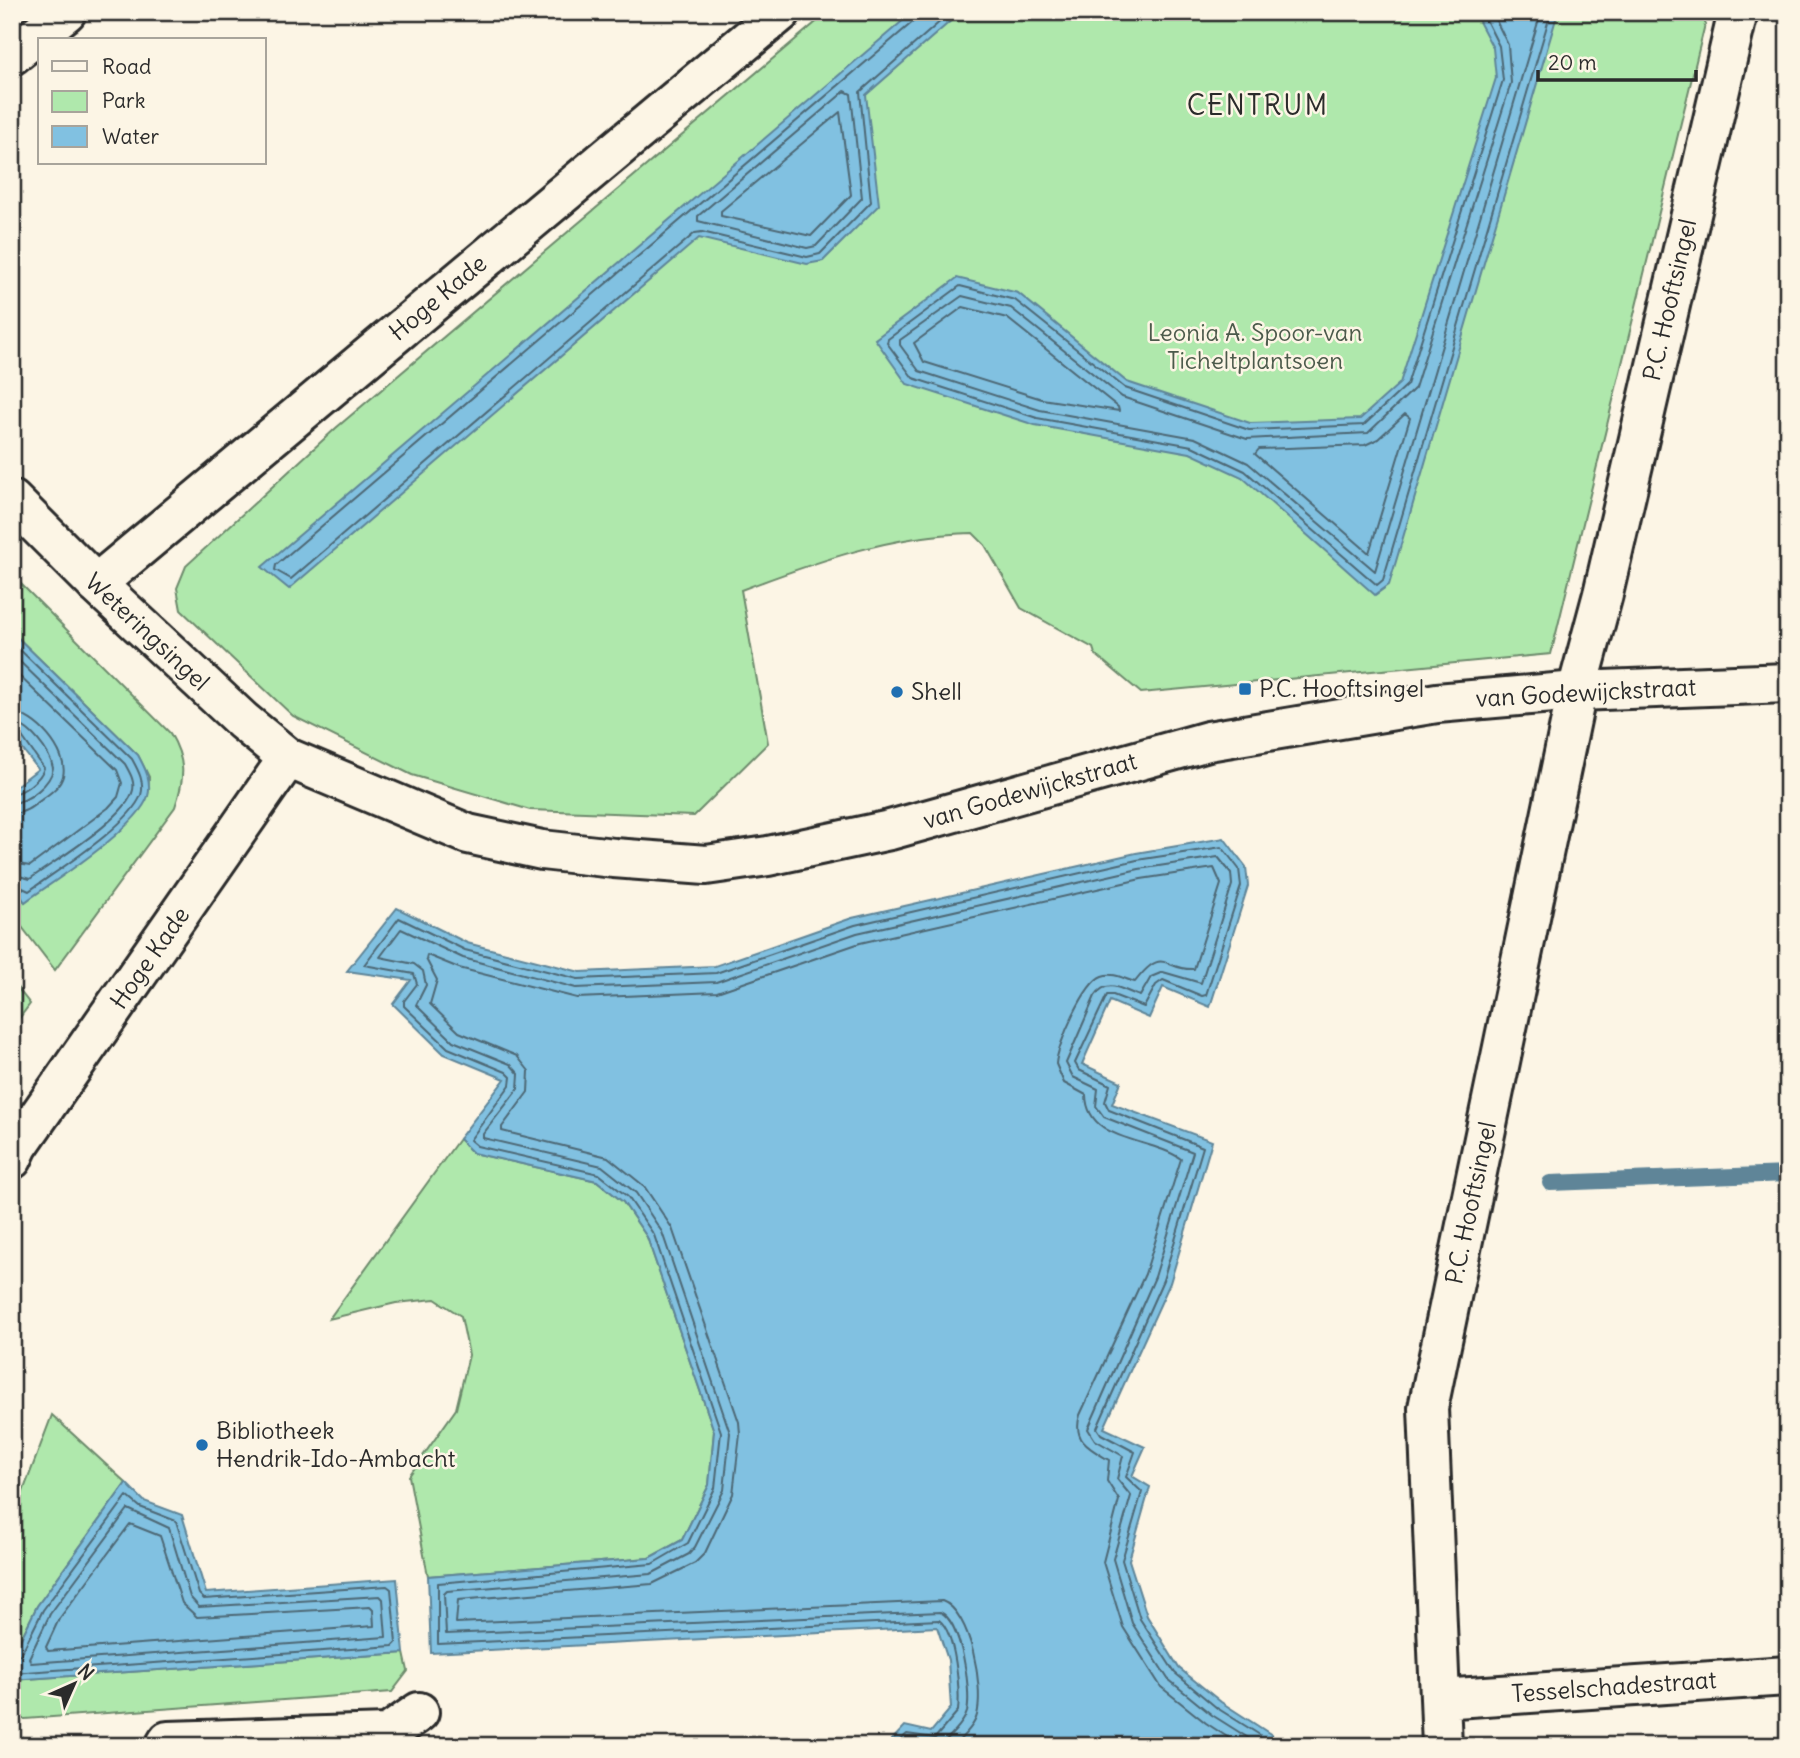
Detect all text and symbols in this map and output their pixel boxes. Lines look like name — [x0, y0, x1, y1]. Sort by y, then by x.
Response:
legend — [38, 38, 266, 164]
scale bar — [1538, 38, 1695, 82]
text: 20 m — [1548, 49, 1597, 76]
text: Road — [102, 53, 151, 80]
text: Park — [102, 87, 145, 114]
district label: CENTRUM — [1187, 87, 1329, 123]
text: Water — [102, 123, 160, 150]
street label: P.C. Hooftsingel — [1636, 216, 1702, 384]
street label: Hoge Kade — [383, 248, 492, 347]
park label: Leonia A. Spoor-van Ticheltplantsoen — [1148, 317, 1363, 375]
street label: Weteringsingel — [79, 566, 216, 696]
street label: van Godewijckstraat — [1475, 671, 1697, 713]
place label: P.C. Hooftsingel — [1259, 673, 1424, 703]
place label: Shell — [911, 676, 962, 706]
marker: P.C. Hooftsingel — [1237, 681, 1253, 697]
marker: Shell — [889, 684, 905, 700]
street label: van Godewijckstraat — [920, 745, 1140, 835]
street label: Hoge Kade — [103, 901, 195, 1014]
street label: P.C. Hooftsingel — [1438, 1119, 1502, 1287]
place label: Bibliotheek Hendrik-Ido-Ambacht — [216, 1415, 456, 1473]
marker: Bibliotheek Hendrik-Ido-Ambacht — [194, 1437, 210, 1453]
north arrow — [38, 1650, 108, 1720]
text: N — [73, 1659, 99, 1685]
street label: Tesselschadestraat — [1510, 1664, 1717, 1708]

